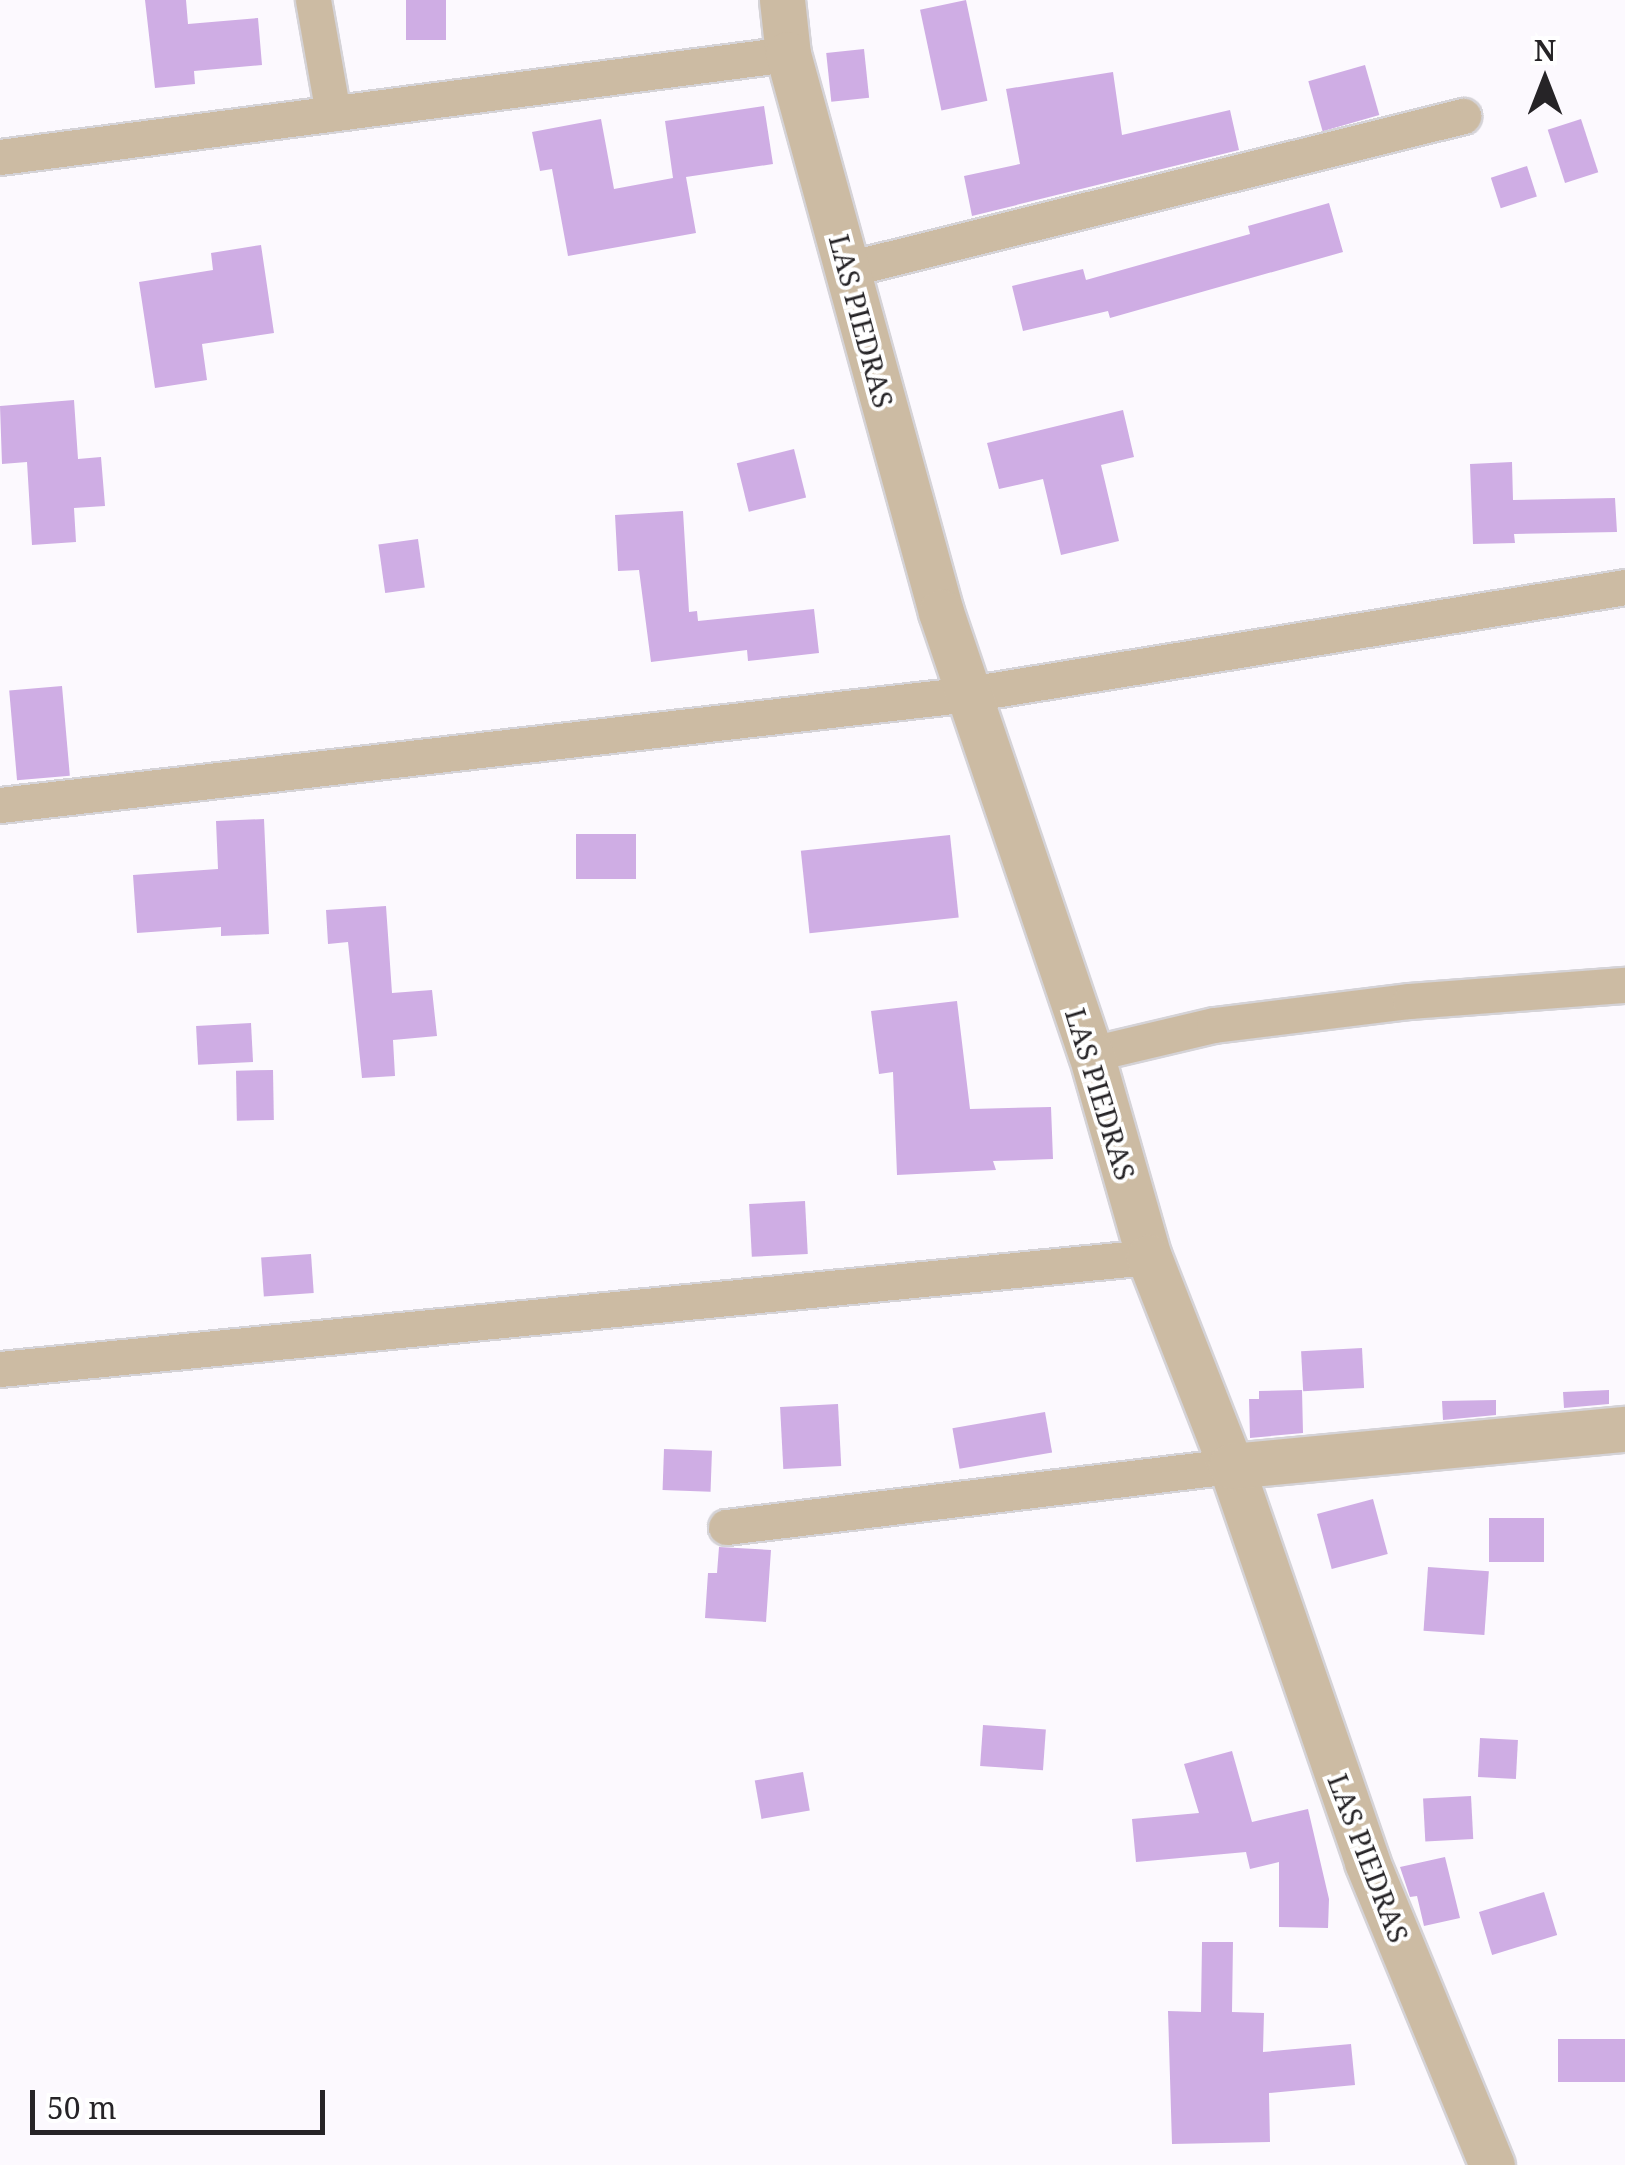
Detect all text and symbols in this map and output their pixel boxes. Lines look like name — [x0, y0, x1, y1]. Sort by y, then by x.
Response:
north arrow — [1495, 30, 1595, 130]
text: N — [1534, 31, 1556, 69]
street label: LAS PIEDRAS — [823, 231, 901, 411]
street label: LAS PIEDRAS — [1059, 1004, 1143, 1184]
street label: LAS PIEDRAS — [1321, 1769, 1417, 1947]
scale bar — [35, 2070, 330, 2132]
text: 50 m — [47, 2087, 117, 2128]

